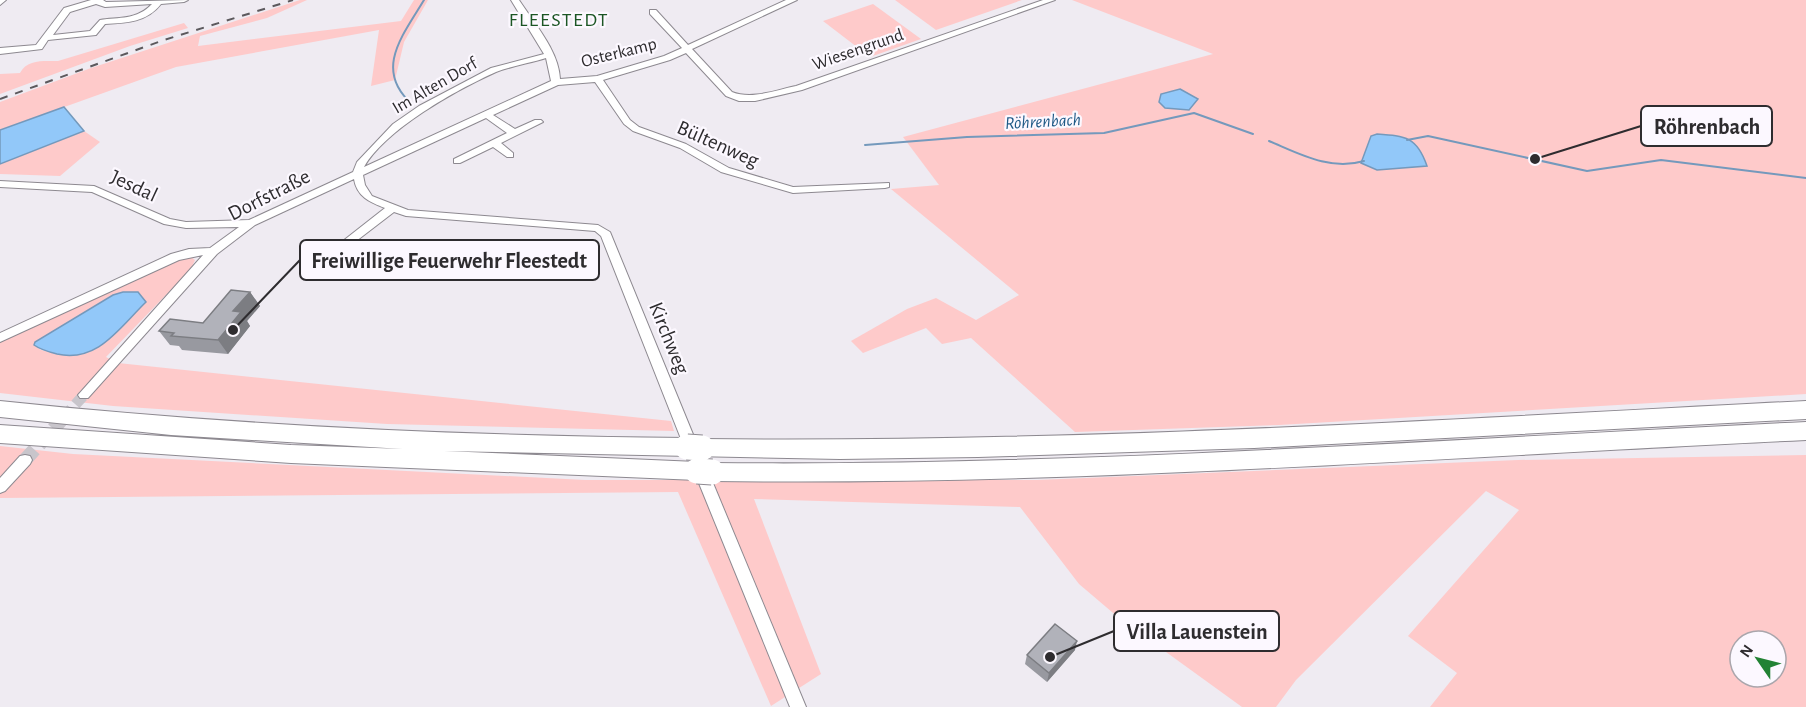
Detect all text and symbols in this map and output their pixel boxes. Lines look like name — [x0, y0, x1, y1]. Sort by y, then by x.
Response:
district label: FLEESTEDT — [509, 10, 609, 30]
street label: Wiesengrund — [810, 26, 906, 74]
street label: Osterkamp — [579, 35, 659, 71]
street label: Im Alten Dorf — [390, 54, 482, 117]
callout: Röhrenbach — [1641, 106, 1772, 146]
water label: Röhrenbach — [1005, 111, 1081, 133]
text: Röhrenbach — [1654, 116, 1760, 138]
street label: Bültenweg — [674, 117, 763, 172]
street label: Dorfstraße — [225, 165, 313, 225]
street label: Jesdal — [107, 166, 161, 206]
callout: Freiwillige Feuerwehr Fleestedt — [300, 240, 599, 280]
text: Freiwillige Feuerwehr Fleestedt — [311, 250, 587, 272]
street label: Kirchweg — [645, 299, 693, 378]
callout: Villa Lauenstein — [1114, 611, 1279, 651]
text: Villa Lauenstein — [1126, 621, 1268, 643]
north arrow — [1728, 629, 1788, 689]
text: N — [1737, 642, 1756, 660]

